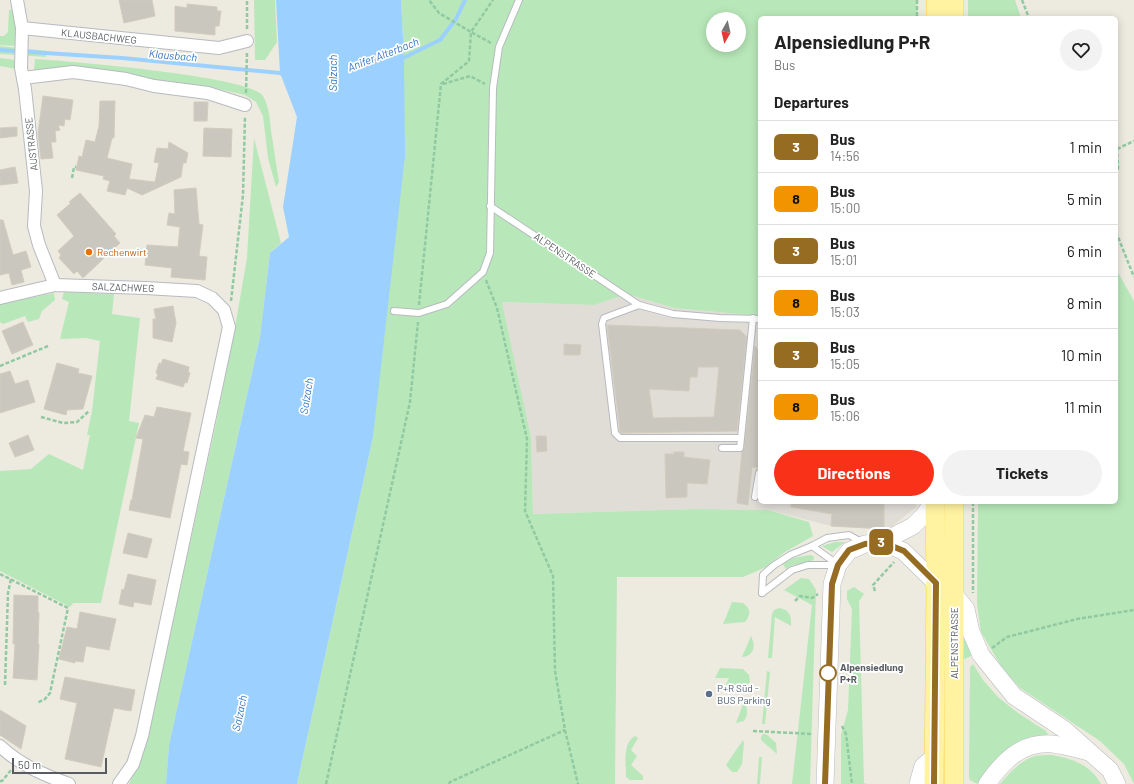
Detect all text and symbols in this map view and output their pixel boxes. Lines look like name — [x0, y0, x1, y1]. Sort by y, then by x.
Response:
north arrow — [706, 12, 746, 52]
map controls — [706, 12, 746, 52]
street label: KLAUSBACHWEG — [61, 26, 137, 46]
button: heart — [1060, 29, 1102, 71]
text: Alpensiedlung P+R — [774, 30, 930, 53]
water label: Anifer Alterbach — [346, 34, 421, 74]
water label: Klausbach — [148, 46, 198, 64]
water label: Salzach — [326, 55, 339, 91]
text: Bus — [774, 57, 795, 73]
text: Departures — [774, 93, 849, 111]
street label: AUSTRASSE — [22, 117, 40, 171]
text: Bus — [830, 130, 855, 148]
text: 3 — [792, 138, 800, 155]
text: 1 min — [1069, 138, 1102, 156]
text: 14:56 — [830, 148, 860, 164]
text: Bus — [830, 182, 855, 200]
text: 8 — [792, 190, 800, 207]
text: 5 min — [1067, 190, 1102, 208]
text: 15:00 — [830, 200, 860, 216]
street label: ALPENSTRASSE — [532, 230, 598, 280]
text: Bus — [830, 234, 855, 252]
text: 3 — [792, 242, 800, 259]
text: 6 min — [1067, 242, 1102, 260]
place label: Rechenwirt — [97, 246, 147, 258]
marker: Rechenwirt — [84, 247, 94, 257]
text: 15:01 — [830, 252, 857, 268]
street label: SALZACHWEG — [92, 280, 154, 294]
text: Bus — [830, 286, 855, 304]
text: 8 — [792, 294, 800, 311]
text: 8 min — [1067, 294, 1102, 312]
text: 15:03 — [830, 304, 860, 320]
text: Bus — [830, 338, 855, 356]
text: 3 — [792, 346, 800, 363]
text: 10 min — [1061, 346, 1102, 364]
text: 15:05 — [830, 356, 860, 372]
water label: Salzach — [297, 377, 315, 415]
text: Bus — [830, 390, 855, 408]
text: 8 — [792, 398, 800, 415]
text: 11 min — [1064, 398, 1102, 416]
text: 15:06 — [830, 408, 860, 424]
button: Directions — [774, 450, 934, 496]
button: Tickets — [942, 450, 1102, 496]
line badge: 3 — [868, 529, 894, 555]
text: 3 — [877, 533, 885, 550]
street label: ALPENSTRASSE — [948, 607, 960, 679]
place label: Alpensiedlung P+R — [840, 661, 904, 685]
marker: Alpensiedlung P+R — [819, 664, 837, 682]
place label: P+R Süd - BUS Parking — [717, 682, 771, 706]
marker: P+R Süd - BUS Parking — [704, 689, 714, 699]
water label: Salzach — [229, 694, 249, 732]
scale bar — [12, 756, 107, 775]
text: 50 m — [18, 758, 41, 771]

